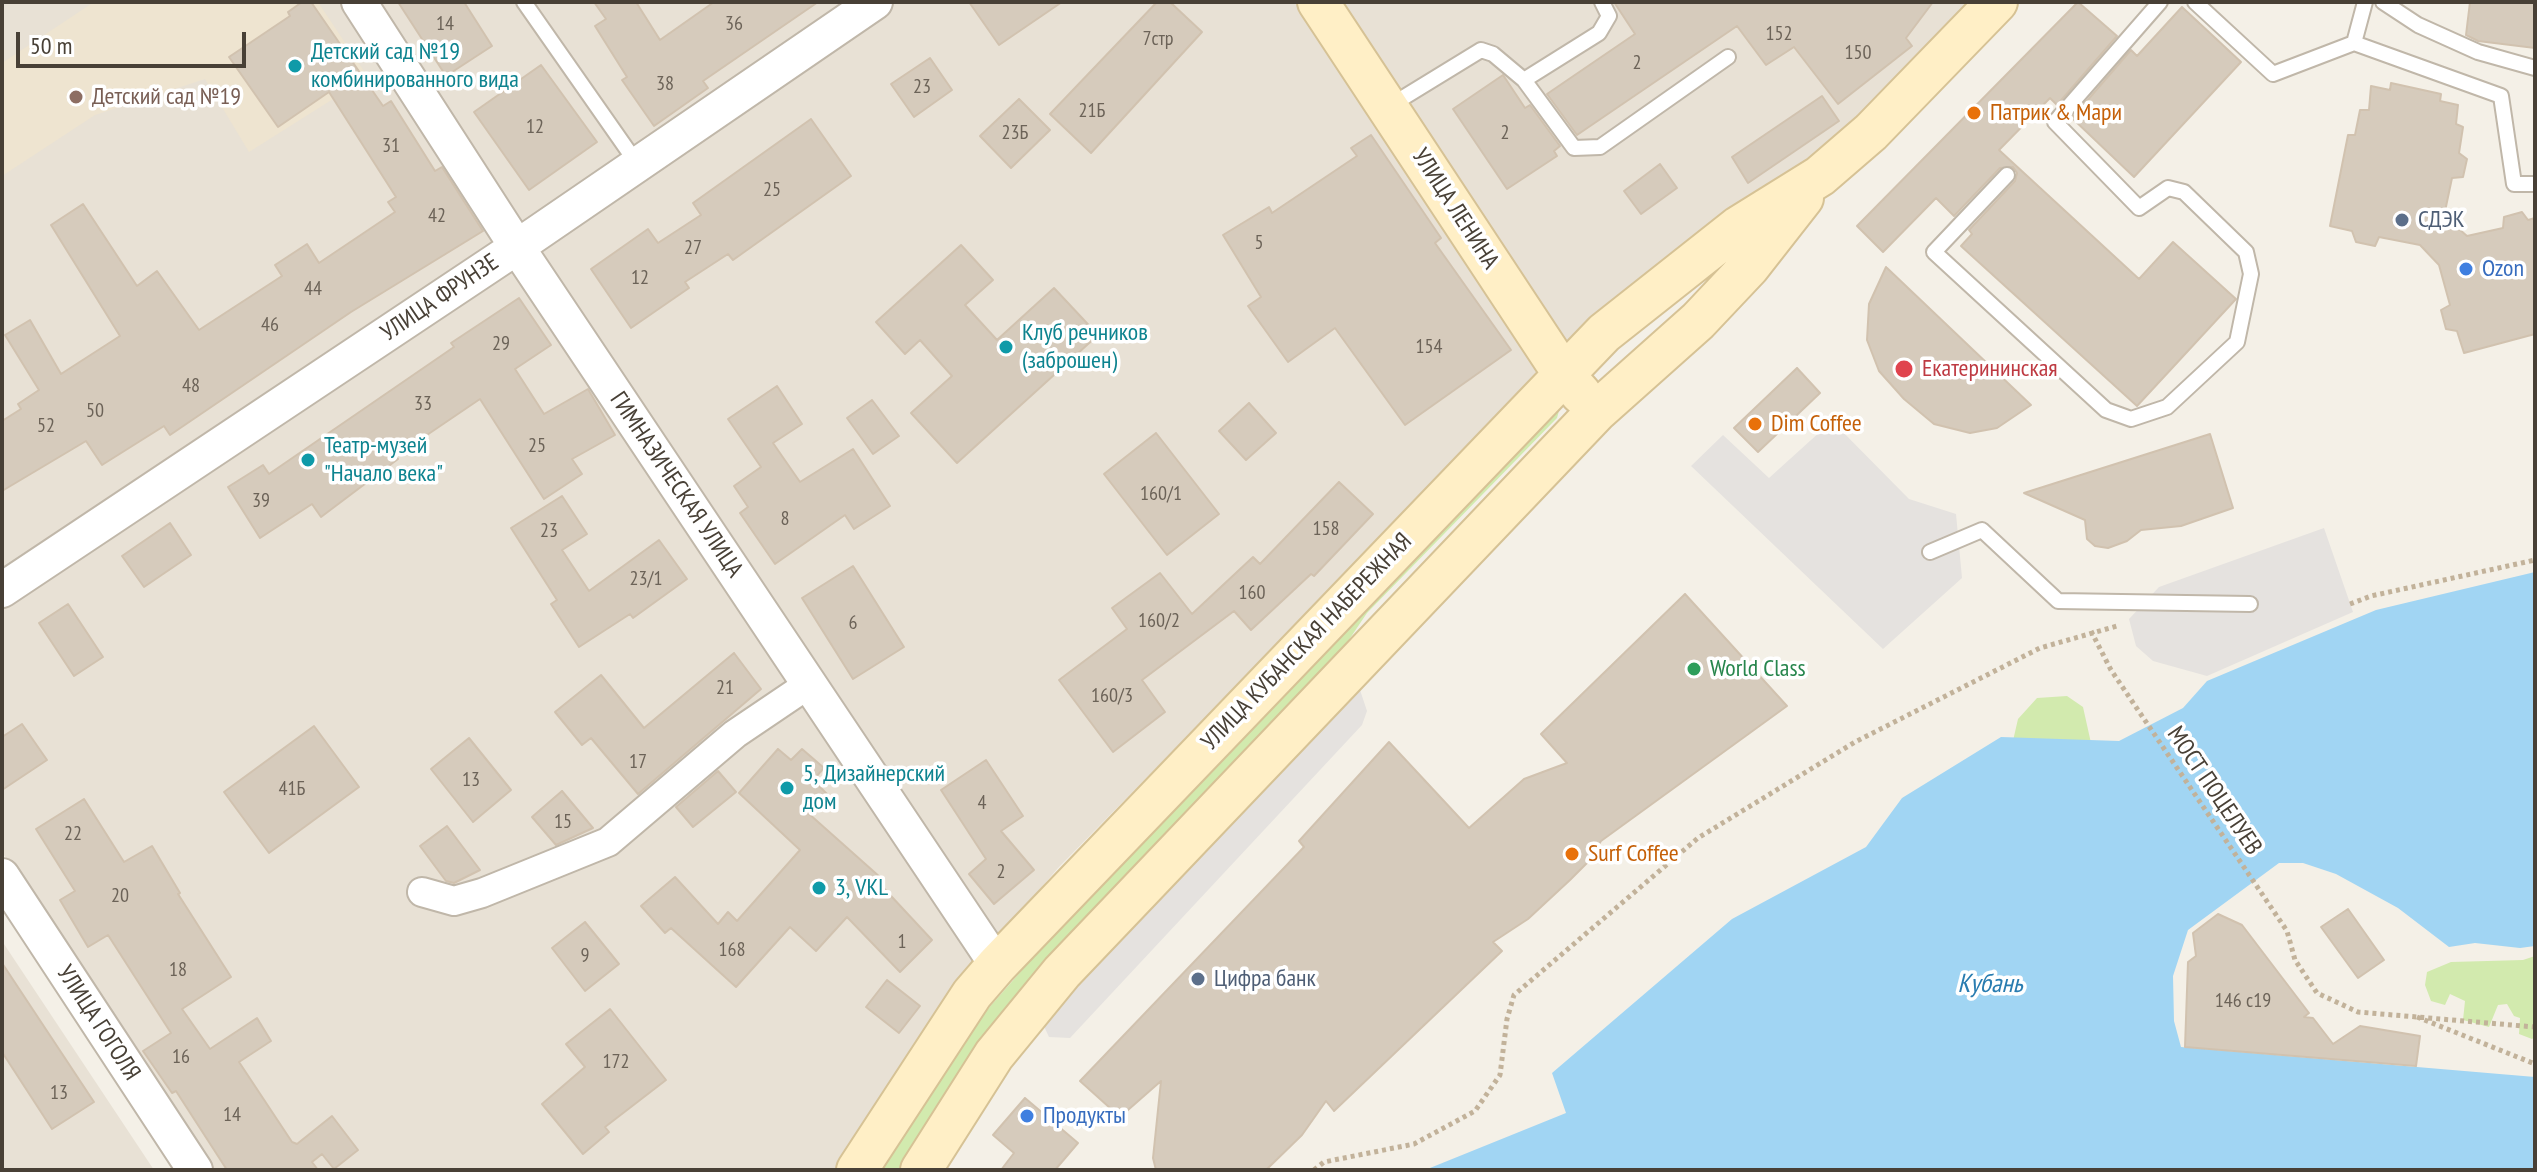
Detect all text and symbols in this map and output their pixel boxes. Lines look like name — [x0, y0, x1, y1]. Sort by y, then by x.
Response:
house number: 14 — [436, 12, 454, 36]
house number: 36 — [725, 12, 743, 36]
scale bar — [20, 16, 250, 66]
house number: 152 — [1766, 22, 1792, 46]
house number: 7стр — [1142, 27, 1174, 51]
text: 50 m — [30, 30, 72, 61]
place label: Детский сад №19 комбинированного вида — [311, 38, 519, 94]
house number: 150 — [1845, 41, 1871, 65]
house number: 2 — [1633, 51, 1641, 75]
marker: Детский сад №19 комбинированного вида — [286, 57, 304, 75]
house number: 38 — [656, 72, 674, 96]
house number: 23 — [913, 75, 931, 99]
place label: Детский сад №19 — [92, 83, 241, 111]
marker: Детский сад №19 — [67, 88, 85, 106]
house number: 21Б — [1079, 99, 1105, 123]
place label: Патрик & Мари — [1990, 99, 2122, 127]
marker: Патрик & Мари — [1965, 104, 1983, 122]
house number: 12 — [526, 115, 544, 139]
house number: 23Б — [1002, 121, 1028, 145]
house number: 2 — [1501, 121, 1509, 145]
house number: 31 — [382, 134, 400, 158]
street label: УЛИЦА ЛЕНИНА — [1405, 143, 1505, 275]
house number: 25 — [763, 178, 781, 202]
house number: 42 — [428, 204, 446, 228]
place label: СДЭК — [2418, 206, 2465, 234]
marker: СДЭК — [2393, 211, 2411, 229]
house number: 5 — [1255, 231, 1263, 255]
house number: 27 — [684, 236, 702, 260]
street label: УЛИЦА ФРУНЗЕ — [376, 248, 504, 348]
place label: Ozon — [2482, 255, 2524, 283]
marker: Ozon — [2457, 260, 2475, 278]
house number: 12 — [631, 266, 649, 290]
house number: 44 — [304, 277, 322, 301]
house number: 46 — [261, 313, 279, 337]
place label: Клуб речников (заброшен) — [1022, 319, 1148, 375]
house number: 29 — [492, 332, 510, 356]
house number: 154 — [1416, 335, 1442, 359]
marker: Клуб речников (заброшен) — [997, 338, 1015, 356]
place label: Екатерининская — [1922, 355, 2058, 383]
marker: Екатерининская — [1893, 358, 1915, 380]
house number: 48 — [182, 374, 200, 398]
street label: ГИМНАЗИЧЕСКАЯ УЛИЦА — [603, 387, 749, 583]
house number: 33 — [414, 392, 432, 416]
house number: 50 — [86, 399, 104, 423]
place label: Dim Coffee — [1771, 410, 1862, 438]
house number: 52 — [37, 414, 55, 438]
marker: Dim Coffee — [1746, 415, 1764, 433]
place label: Театр-музей "Начало века" — [324, 432, 443, 488]
house number: 25 — [528, 434, 546, 458]
marker: Театр-музей "Начало века" — [299, 451, 317, 469]
house number: 160/1 — [1140, 482, 1182, 506]
house number: 39 — [252, 489, 270, 513]
house number: 8 — [781, 507, 789, 531]
house number: 158 — [1313, 517, 1339, 541]
house number: 23 — [540, 519, 558, 543]
street label: УЛИЦА КУБАНСКАЯ НАБЕРЕЖНАЯ — [1196, 528, 1418, 756]
house number: 23/1 — [630, 567, 662, 591]
house number: 160 — [1239, 581, 1265, 605]
house number: 160/2 — [1138, 609, 1180, 633]
house number: 6 — [849, 611, 857, 635]
place label: World Class — [1710, 655, 1806, 683]
marker: World Class — [1685, 660, 1703, 678]
house number: 21 — [716, 676, 734, 700]
house number: 160/3 — [1091, 684, 1133, 708]
street label: МОСТ ПОЦЕЛУЕВ — [2161, 721, 2267, 861]
house number: 17 — [629, 750, 647, 774]
place label: 5, Дизайнерский дом — [803, 760, 945, 816]
house number: 13 — [462, 768, 480, 792]
house number: 41Б — [279, 777, 305, 801]
marker: 5, Дизайнерский дом — [778, 779, 796, 797]
house number: 4 — [978, 791, 986, 815]
house number: 15 — [554, 810, 572, 834]
house number: 22 — [64, 822, 82, 846]
place label: Surf Coffee — [1588, 840, 1679, 868]
marker: Surf Coffee — [1563, 845, 1581, 863]
house number: 2 — [997, 860, 1005, 884]
place label: 3, VKL — [835, 874, 888, 902]
marker: 3, VKL — [810, 879, 828, 897]
house number: 20 — [111, 884, 129, 908]
house number: 1 — [898, 930, 906, 954]
house number: 168 — [719, 938, 745, 962]
house number: 9 — [581, 944, 589, 968]
house number: 18 — [169, 958, 187, 982]
street label: УЛИЦА ГОГОЛЯ — [50, 960, 146, 1086]
place label: Цифра банк — [1214, 965, 1316, 993]
water label: Кубань — [1957, 969, 2023, 1001]
marker: Цифра банк — [1189, 970, 1207, 988]
house number: 146 с19 — [2215, 989, 2271, 1013]
house number: 16 — [172, 1045, 190, 1069]
house number: 172 — [603, 1050, 629, 1074]
house number: 13 — [50, 1081, 68, 1105]
place label: Продукты — [1043, 1102, 1126, 1130]
house number: 14 — [223, 1103, 241, 1127]
marker: Продукты — [1018, 1107, 1036, 1125]

